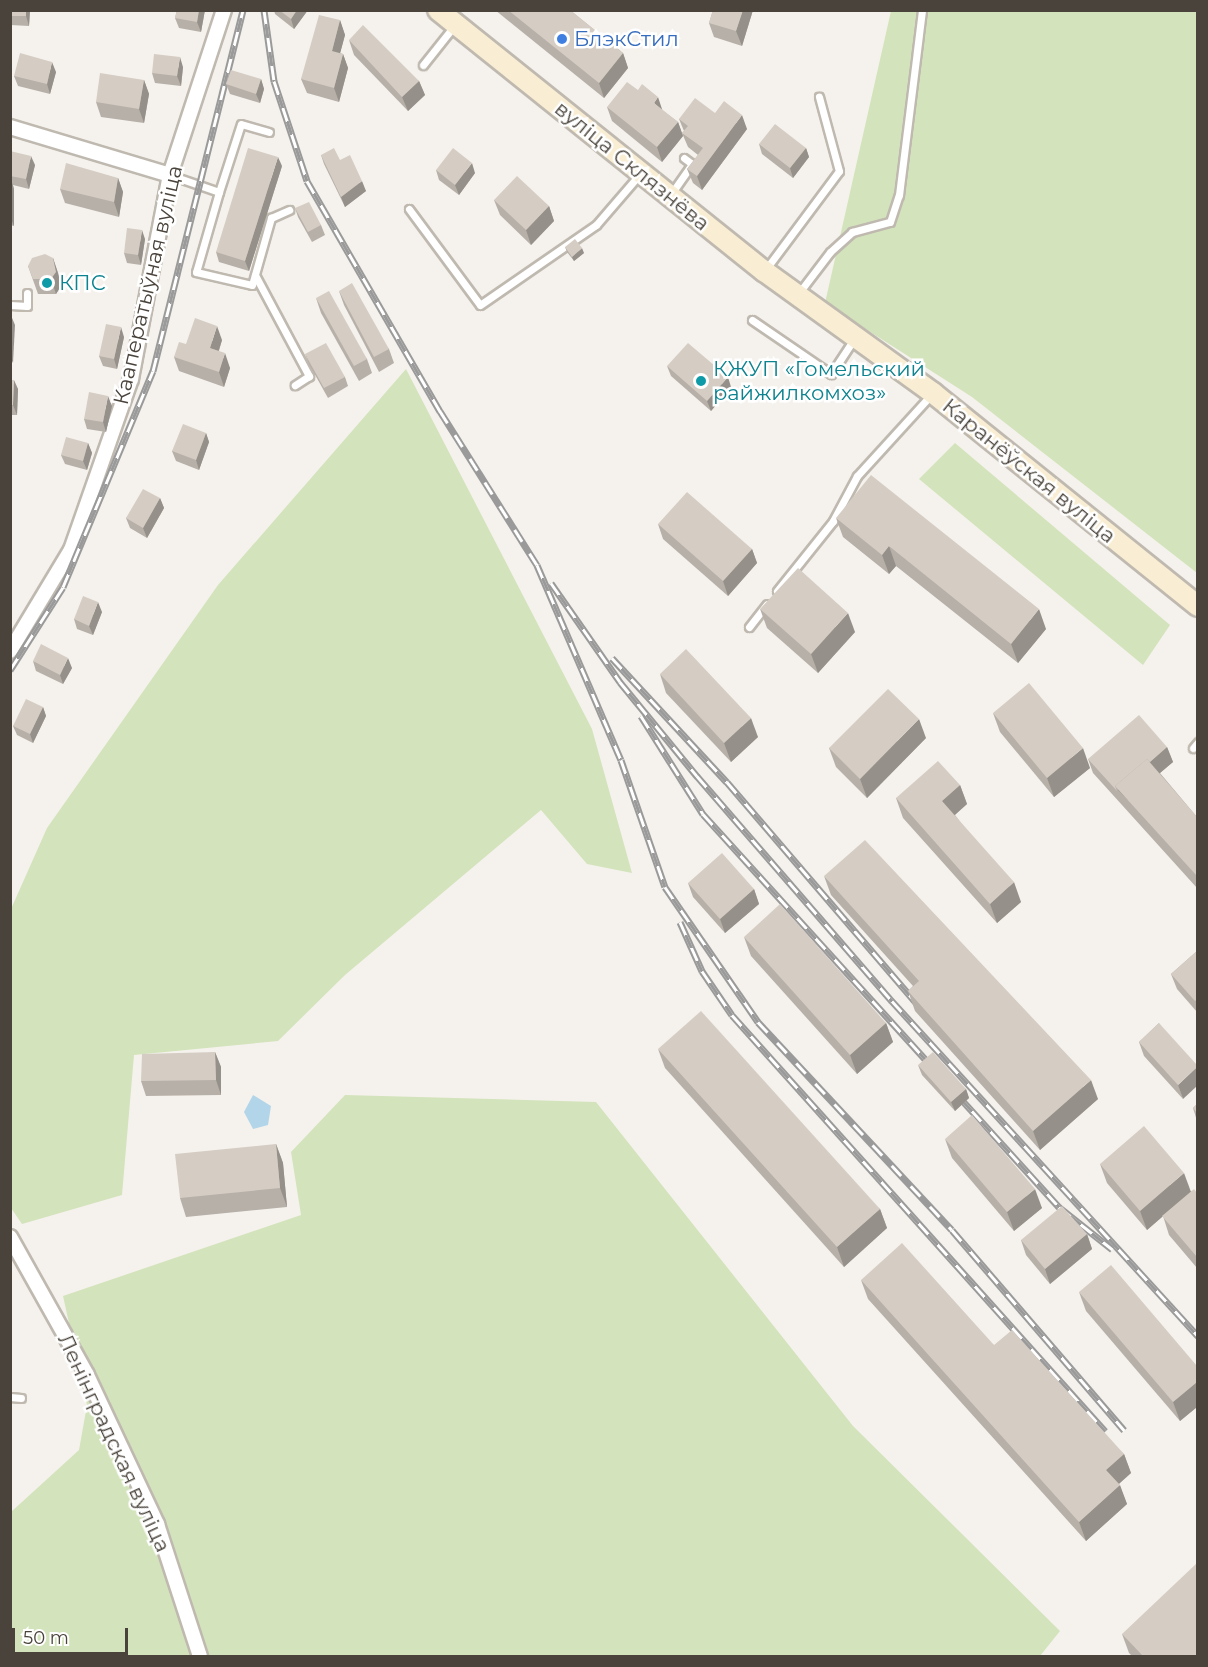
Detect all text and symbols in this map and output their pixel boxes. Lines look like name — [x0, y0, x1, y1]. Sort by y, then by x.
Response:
place label: БлэкСтил — [574, 26, 679, 52]
marker: БлэкСтил — [555, 32, 569, 46]
street label: вуліца Склязнёва — [550, 96, 714, 236]
street label: Кааператыўная вуліца — [108, 163, 188, 407]
place label: КПС — [59, 270, 106, 296]
marker: КПС — [40, 276, 54, 290]
place label: КЖУП «Гомельский райжилкомхоз» — [713, 356, 925, 406]
marker: КЖУП «Гомельский райжилкомхоз» — [694, 374, 708, 388]
street label: Каранёўская вуліца — [937, 393, 1121, 549]
street label: Ленінградская вуліца — [52, 1330, 176, 1556]
scale bar — [15, 1616, 130, 1654]
text: 50 m — [23, 1627, 69, 1649]

